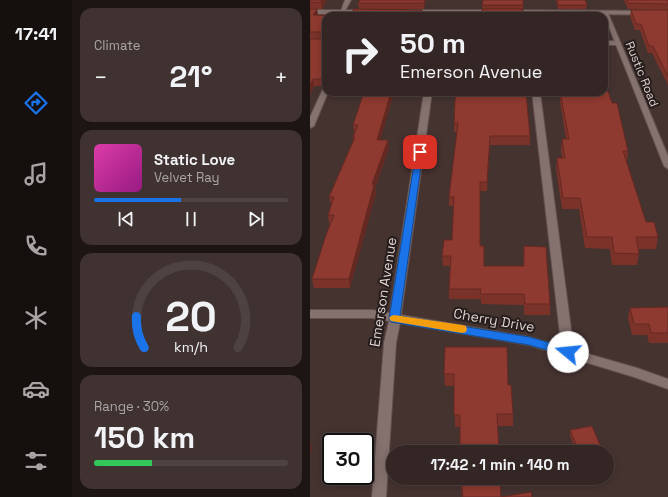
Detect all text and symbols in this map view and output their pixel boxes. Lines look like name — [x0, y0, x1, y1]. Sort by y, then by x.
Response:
text: 17:41 — [15, 22, 57, 45]
text: 50 m — [400, 25, 466, 61]
icon: right — [334, 28, 386, 80]
text: Climate — [94, 37, 140, 54]
street label: Rustic Road — [622, 39, 662, 109]
text: 21° — [169, 57, 213, 96]
text: Emerson Avenue — [400, 60, 542, 83]
text: − — [94, 63, 108, 91]
text: + — [274, 63, 288, 91]
icon: directions — [22, 89, 50, 117]
pin — [403, 135, 437, 169]
icon: arrive — [409, 141, 431, 163]
text: Static Love — [154, 150, 235, 169]
icon: music — [22, 160, 50, 188]
text: Velvet Ray — [154, 169, 219, 186]
icon: previous — [115, 208, 137, 230]
icon: pause — [180, 208, 202, 230]
icon: next — [245, 208, 267, 230]
icon: phone — [22, 232, 50, 260]
street label: Emerson Avenue — [365, 236, 401, 348]
text: 20 — [165, 289, 217, 342]
icon: climate — [22, 304, 50, 332]
street label: Cherry Drive — [452, 304, 536, 336]
position arrow — [547, 331, 589, 373]
text: km/h — [174, 337, 208, 355]
icon: car — [22, 375, 50, 403]
text: Range · 30% — [94, 398, 169, 415]
text: 150 km — [94, 418, 195, 457]
speed limit sign: 30 — [322, 433, 374, 485]
icon: filters — [22, 447, 50, 475]
text: 17:42 · 1 min · 140 m — [430, 455, 570, 474]

